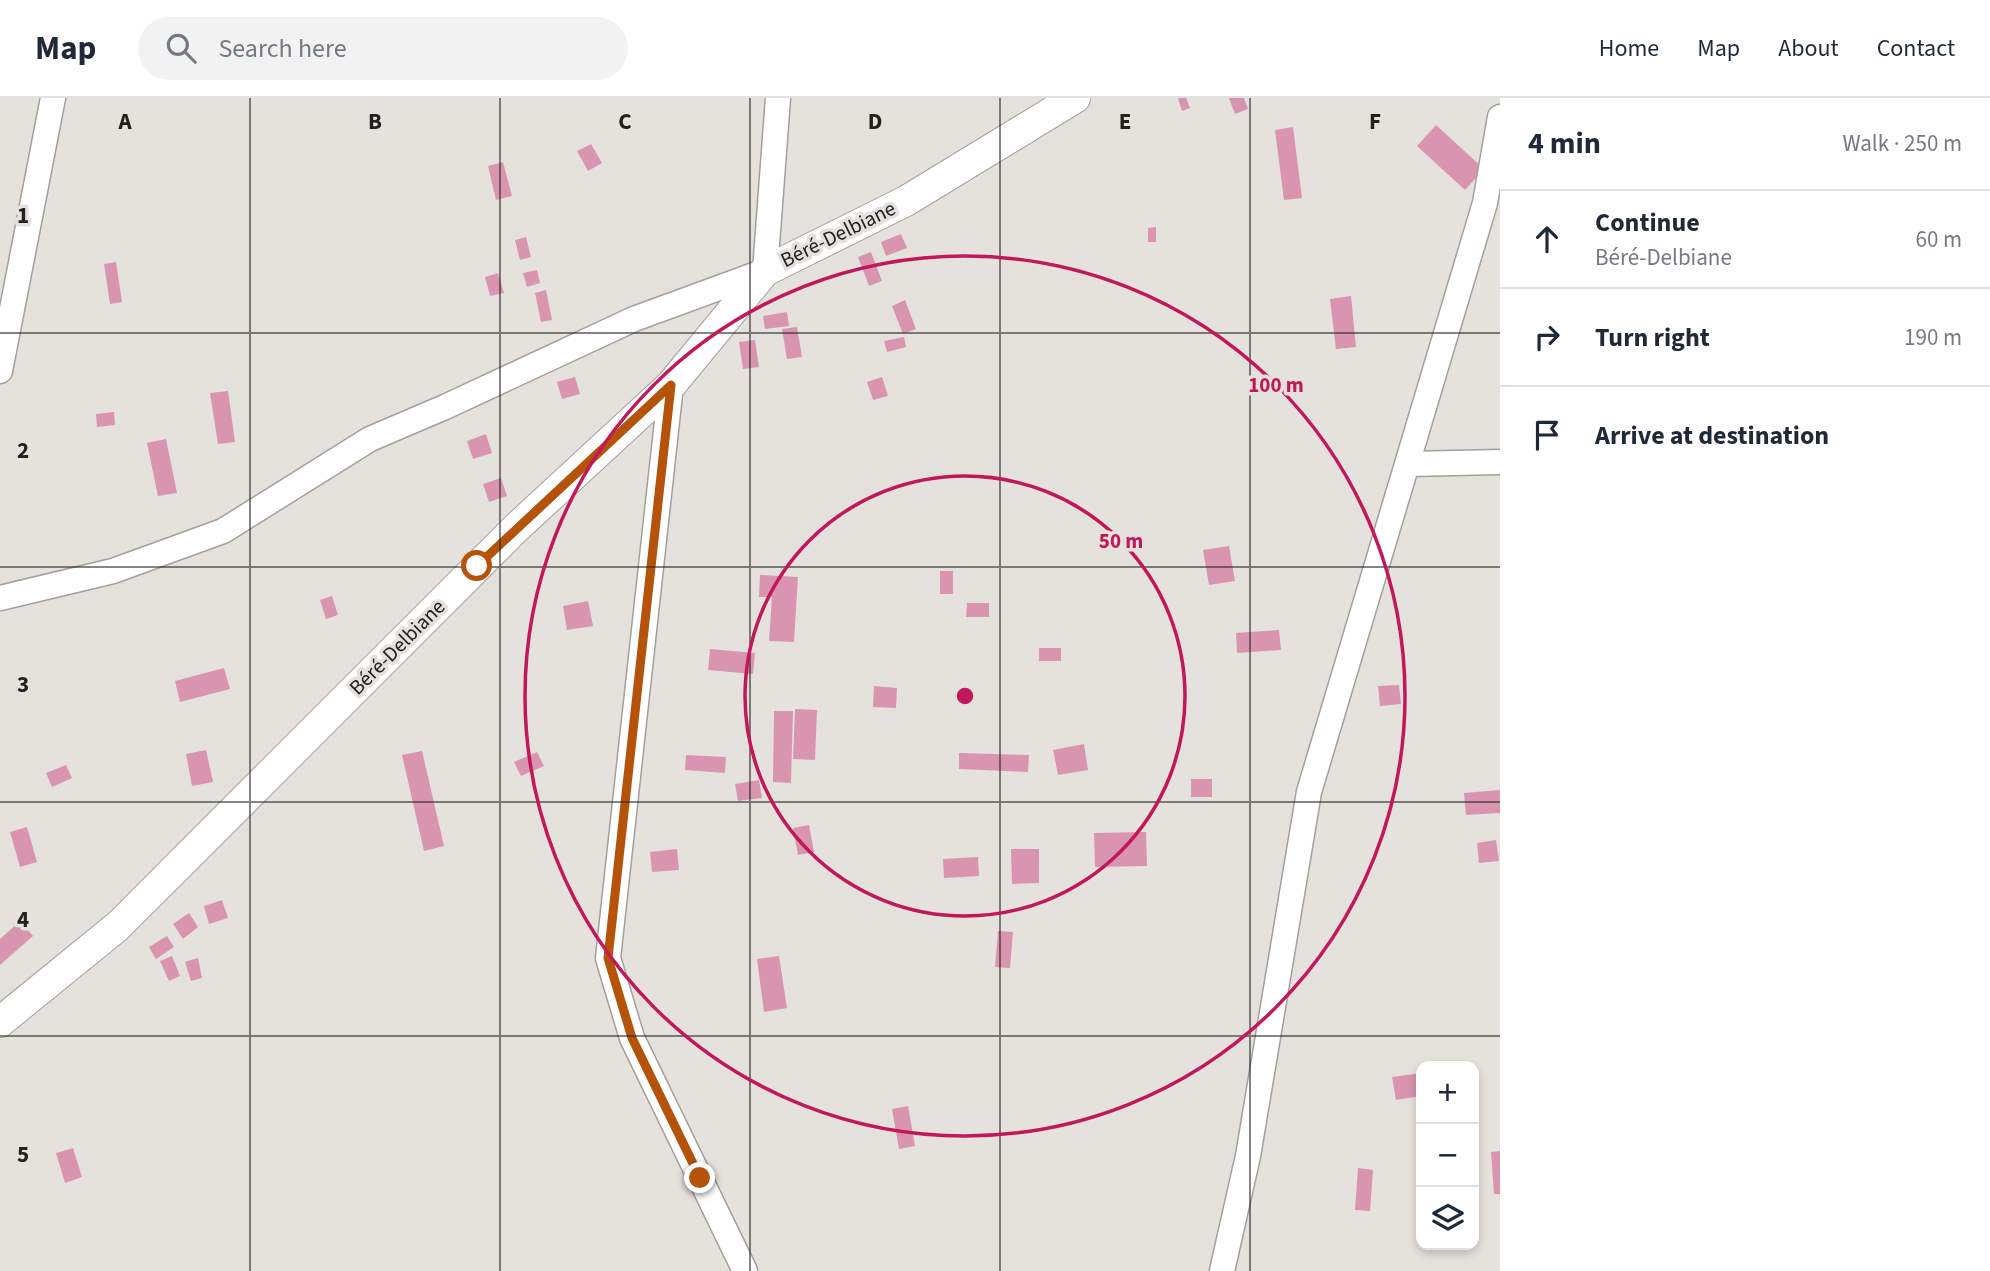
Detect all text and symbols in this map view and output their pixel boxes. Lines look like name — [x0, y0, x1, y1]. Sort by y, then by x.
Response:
search box — [138, 17, 628, 80]
text: Map — [35, 25, 96, 72]
icon: search — [162, 29, 200, 67]
text: Search here — [218, 30, 347, 67]
text: Home — [1599, 31, 1659, 66]
text: Map — [1697, 31, 1740, 66]
text: About — [1778, 31, 1839, 66]
text: Contact — [1877, 31, 1955, 66]
text: A — [117, 105, 132, 138]
text: B — [368, 105, 382, 138]
text: C — [618, 105, 632, 138]
text: D — [868, 105, 882, 138]
text: E — [1119, 105, 1131, 138]
text: F — [1369, 105, 1381, 138]
text: 4 min — [1528, 122, 1601, 165]
text: Walk · 250 m — [1843, 127, 1962, 160]
street label: Béré-Delbiane — [775, 193, 901, 275]
text: 1 — [17, 199, 29, 232]
text: Continue — [1595, 204, 1700, 241]
icon: ahead — [1528, 220, 1566, 258]
text: 60 m — [1915, 223, 1962, 256]
text: Béré-Delbiane — [1595, 241, 1732, 274]
icon: right — [1528, 318, 1566, 356]
text: Turn right — [1595, 319, 1710, 356]
text: 190 m — [1904, 321, 1962, 354]
text: 100 m — [1248, 370, 1304, 400]
icon: arrive — [1528, 416, 1566, 454]
text: Arrive at destination — [1595, 417, 1829, 454]
text: 2 — [17, 434, 29, 467]
text: 50 m — [1099, 526, 1143, 556]
route start — [461, 550, 492, 581]
street label: Béré-Delbiane — [342, 592, 452, 702]
text: 3 — [17, 668, 29, 701]
centre of rings — [953, 684, 977, 708]
text: 4 — [17, 903, 29, 936]
map controls — [1416, 1061, 1479, 1250]
button: + — [1416, 1061, 1479, 1124]
button: − — [1416, 1124, 1479, 1187]
text: 5 — [17, 1138, 29, 1171]
route end — [684, 1162, 715, 1193]
button: layers — [1416, 1187, 1479, 1250]

